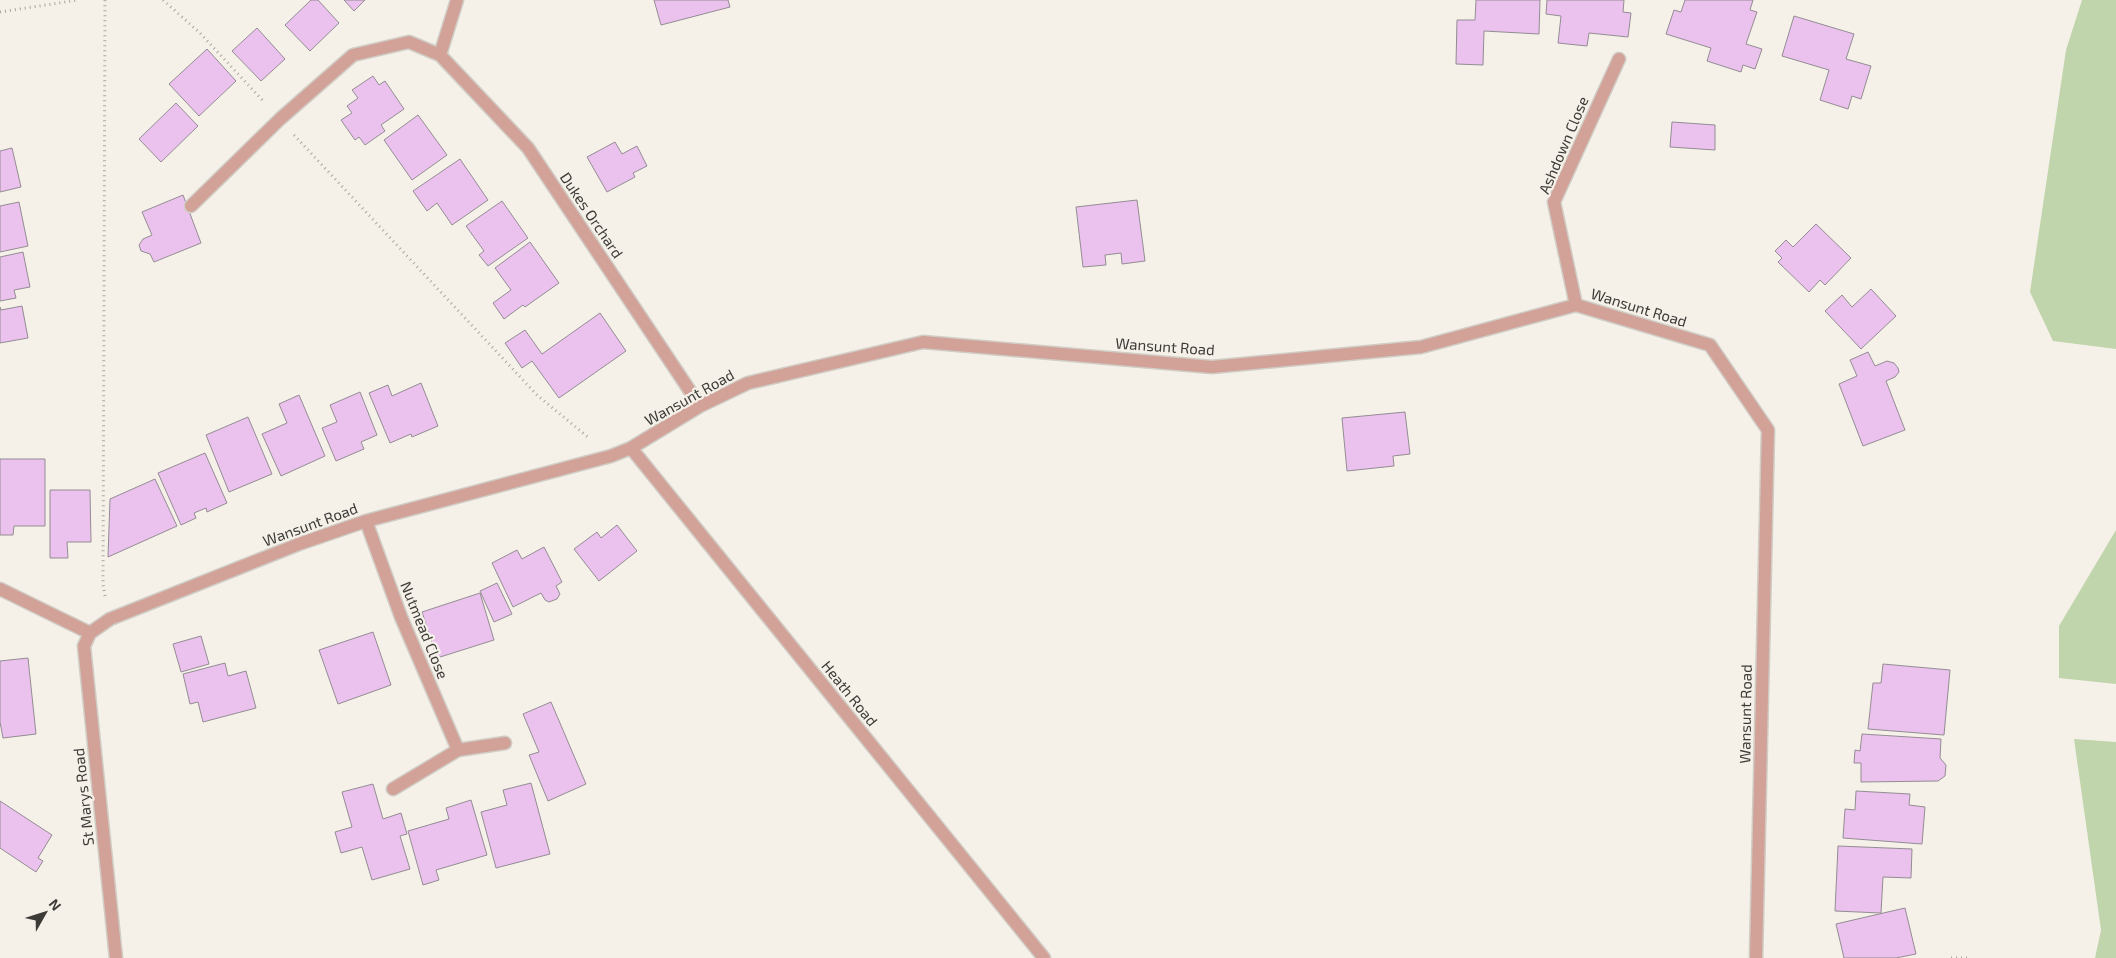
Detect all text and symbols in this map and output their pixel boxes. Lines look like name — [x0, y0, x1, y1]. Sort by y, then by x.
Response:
street label: Ashdown Close — [1534, 93, 1592, 197]
street label: Dukes Orchard — [557, 169, 627, 261]
street label: Wansunt Road — [1589, 284, 1689, 330]
street label: Wansunt Road — [1115, 334, 1215, 358]
street label: Wansunt Road — [641, 365, 737, 429]
street label: Wansunt Road — [260, 499, 360, 549]
street label: Nutmead Close — [397, 579, 453, 681]
street label: Heath Road — [818, 657, 882, 729]
street label: Wansunt Road — [1735, 664, 1755, 764]
street label: St Marys Road — [69, 747, 97, 847]
north arrow — [20, 888, 70, 938]
text: N — [46, 895, 65, 914]

